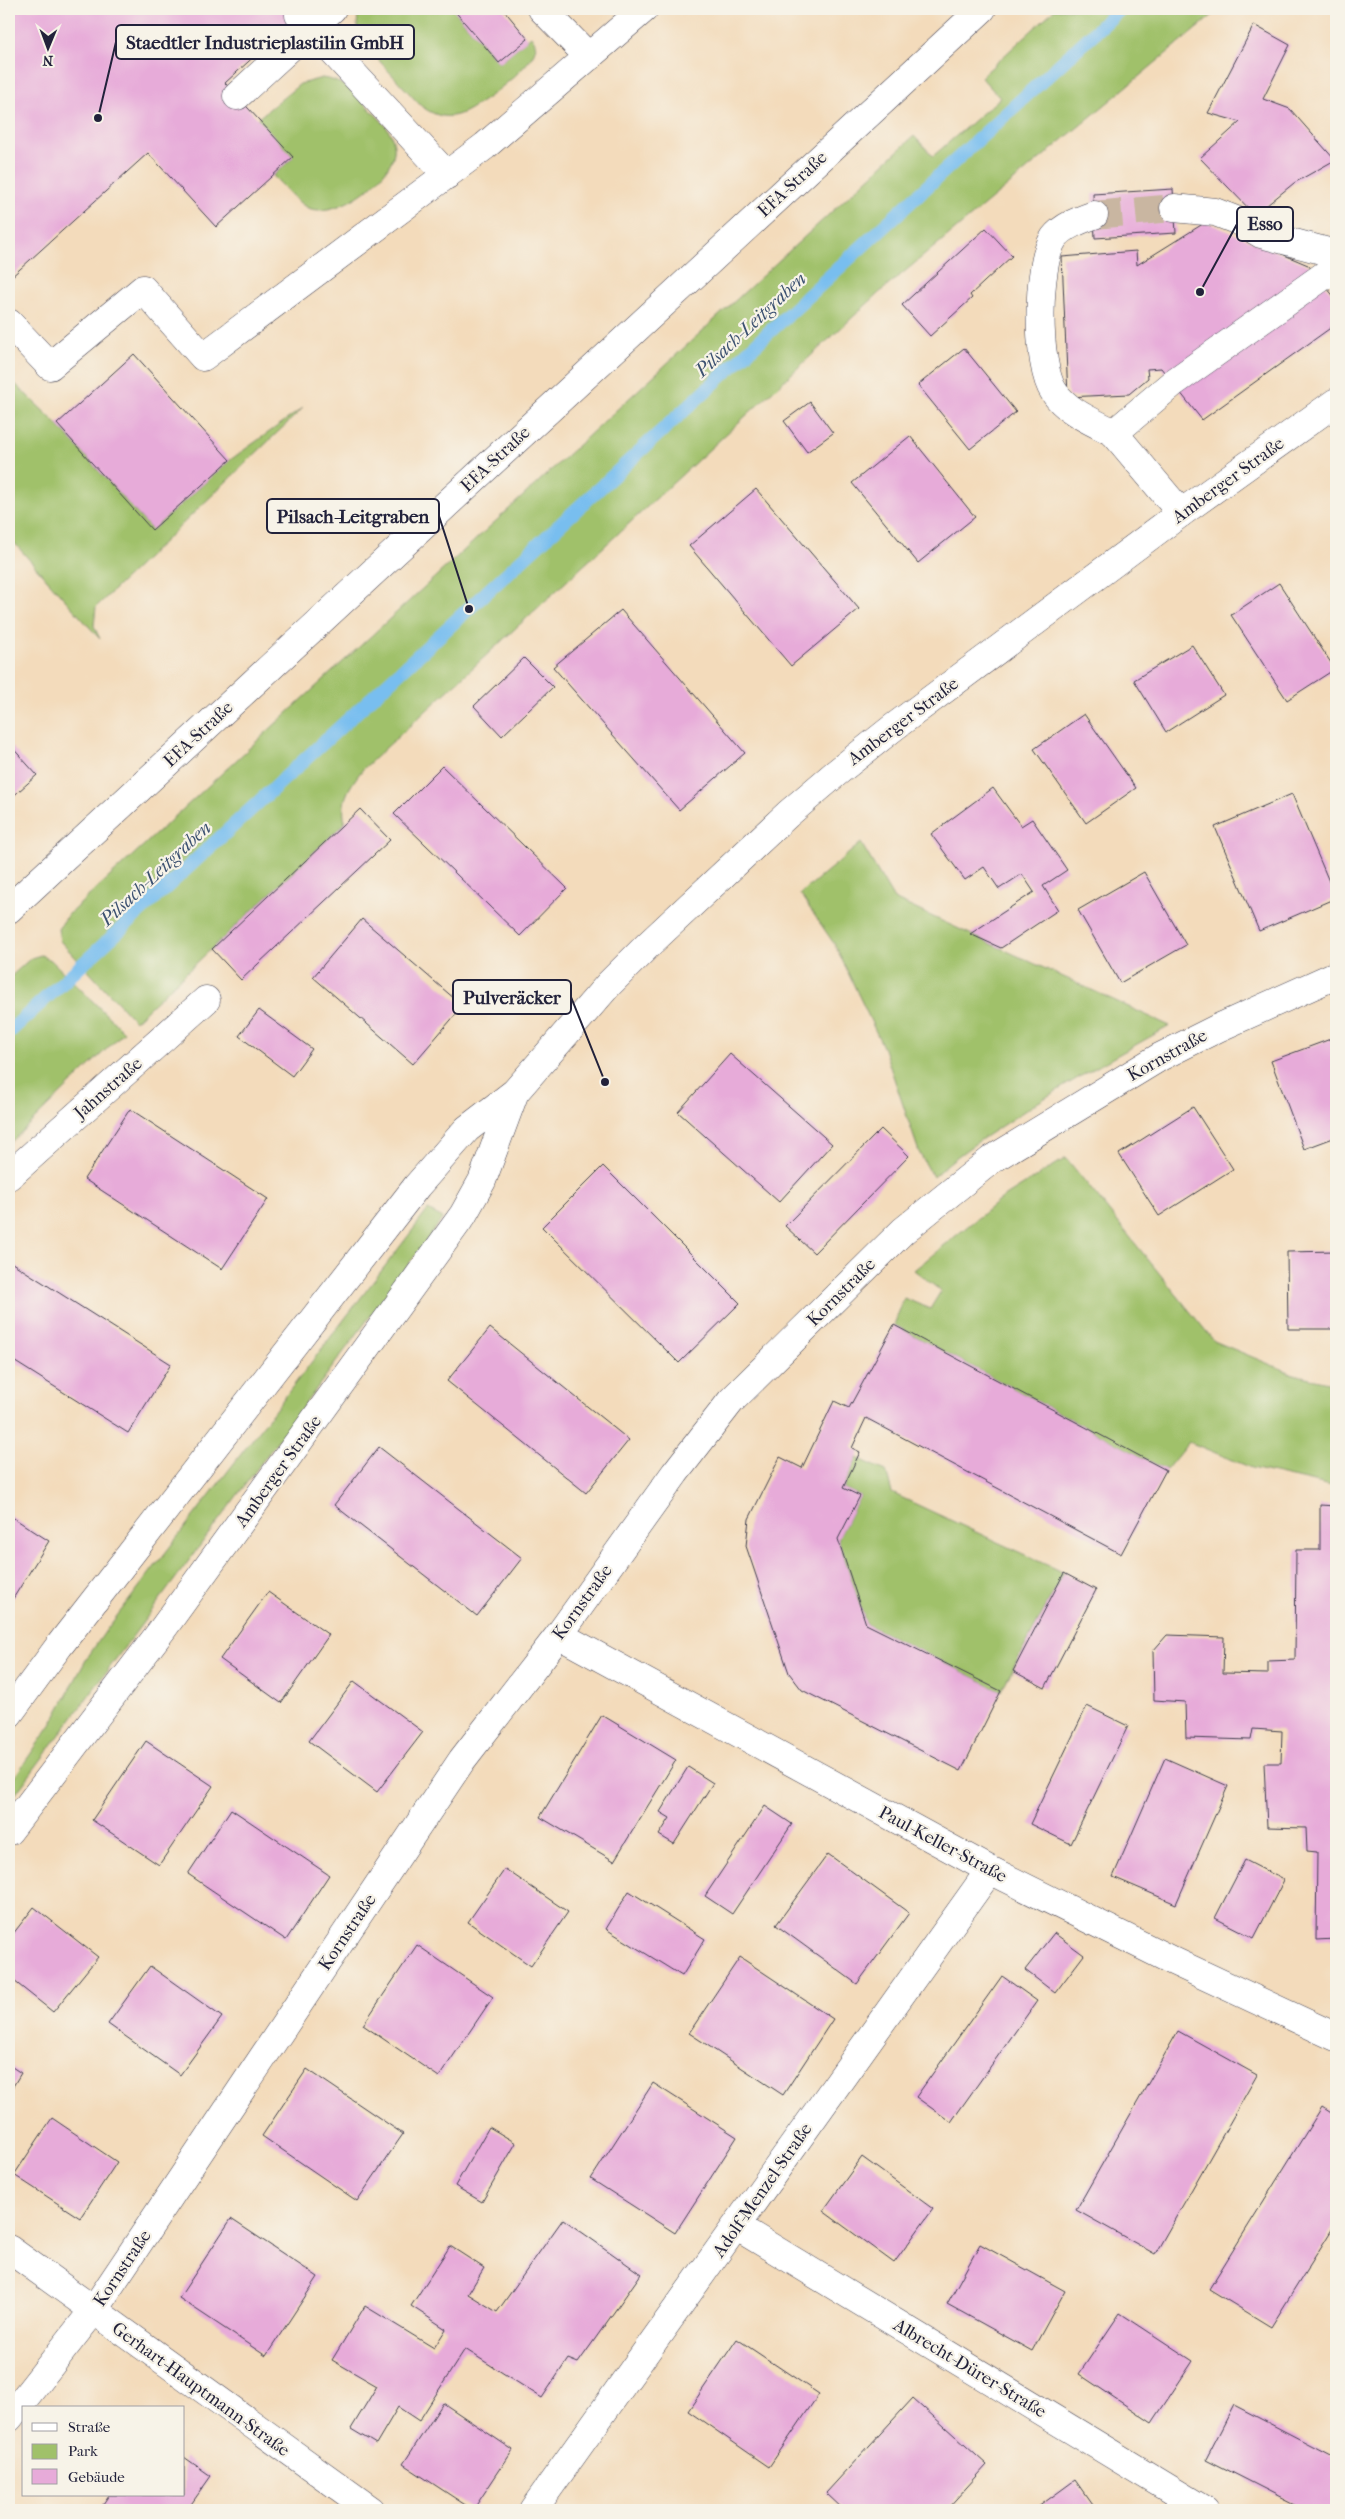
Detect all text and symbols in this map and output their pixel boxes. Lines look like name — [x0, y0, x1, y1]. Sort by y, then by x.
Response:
north arrow — [22, 22, 72, 72]
callout: Staedtler Industrieplastilin GmbH — [116, 25, 414, 59]
text: Staedtler Industrieplastilin GmbH — [126, 32, 404, 54]
text: N — [42, 52, 53, 69]
street label: EFA-Straße — [753, 147, 831, 222]
callout: Esso — [1237, 207, 1293, 241]
text: Esso — [1247, 213, 1283, 235]
water label: Pilsach-Leitgraben — [690, 268, 811, 382]
street label: EFA-Straße — [456, 422, 534, 497]
street label: Amberger Straße — [1168, 433, 1288, 529]
callout: Pilsach-Leitgraben — [267, 499, 439, 533]
text: Pilsach-Leitgraben — [277, 506, 430, 528]
street label: Amberger Straße — [843, 673, 963, 770]
street label: EFA-Straße — [159, 697, 237, 772]
water label: Pilsach-Leitgraben — [95, 817, 216, 931]
callout: Pulveräcker — [453, 980, 571, 1014]
text: Pulveräcker — [463, 987, 562, 1009]
street label: Kornstraße — [1124, 1025, 1211, 1086]
street label: Jahnstraße — [69, 1053, 147, 1125]
street label: Kornstraße — [803, 1254, 880, 1331]
street label: Amberger Straße — [230, 1411, 326, 1532]
street label: Kornstraße — [548, 1561, 617, 1644]
street label: Paul-Keller-Straße — [875, 1802, 1010, 1887]
street label: Kornstraße — [314, 1890, 381, 1975]
street label: Adolf-Menzel-Straße — [708, 2119, 817, 2262]
street label: Kornstraße — [89, 2226, 156, 2311]
street label: Albrecht-Dürer-Straße — [889, 2314, 1050, 2422]
street label: Gerhart-Hauptmann-Straße — [108, 2318, 294, 2461]
legend — [22, 2406, 185, 2496]
text: Straße — [68, 2418, 111, 2436]
text: Park — [68, 2442, 98, 2460]
text: Gebäude — [68, 2468, 125, 2486]

